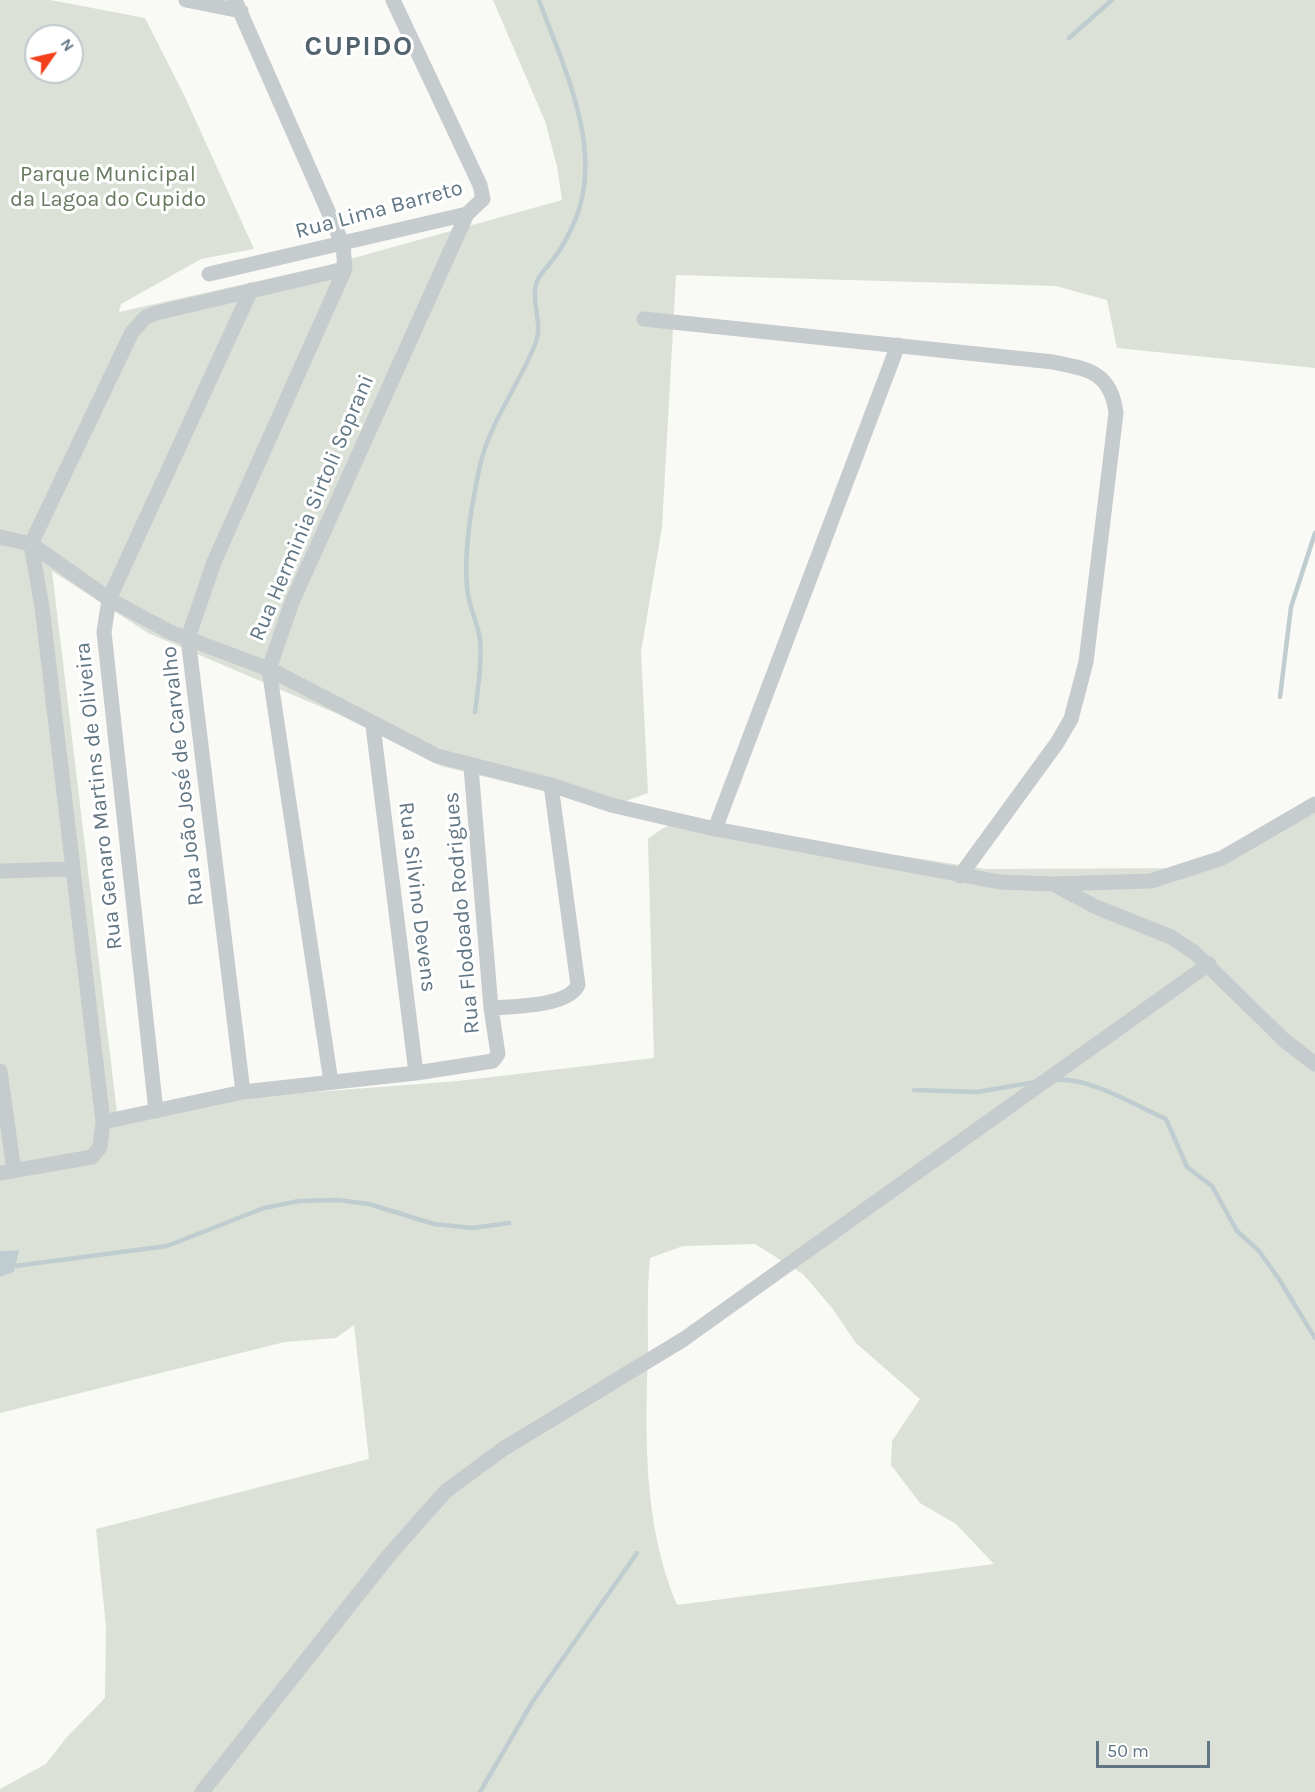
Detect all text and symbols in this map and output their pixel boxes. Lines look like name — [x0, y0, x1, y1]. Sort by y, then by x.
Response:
north arrow — [24, 24, 84, 84]
district label: CUPIDO — [304, 30, 414, 64]
text: N — [57, 35, 79, 55]
park label: Parque Municipal da Lagoa do Cupido — [10, 162, 206, 214]
street label: Rua Lima Barreto — [292, 175, 466, 245]
street label: Rua Herminia Sirtoli Soprani — [244, 371, 380, 645]
street label: Rua Genaro Martins de Oliveira — [70, 641, 128, 951]
street label: Rua João José de Carvalho — [156, 645, 210, 907]
street label: Rua Flodoado Rodrigues — [438, 791, 486, 1035]
street label: Rua Silvino Devens — [392, 800, 442, 994]
scale bar — [1099, 1729, 1213, 1767]
text: 50 m — [1107, 1740, 1149, 1762]

